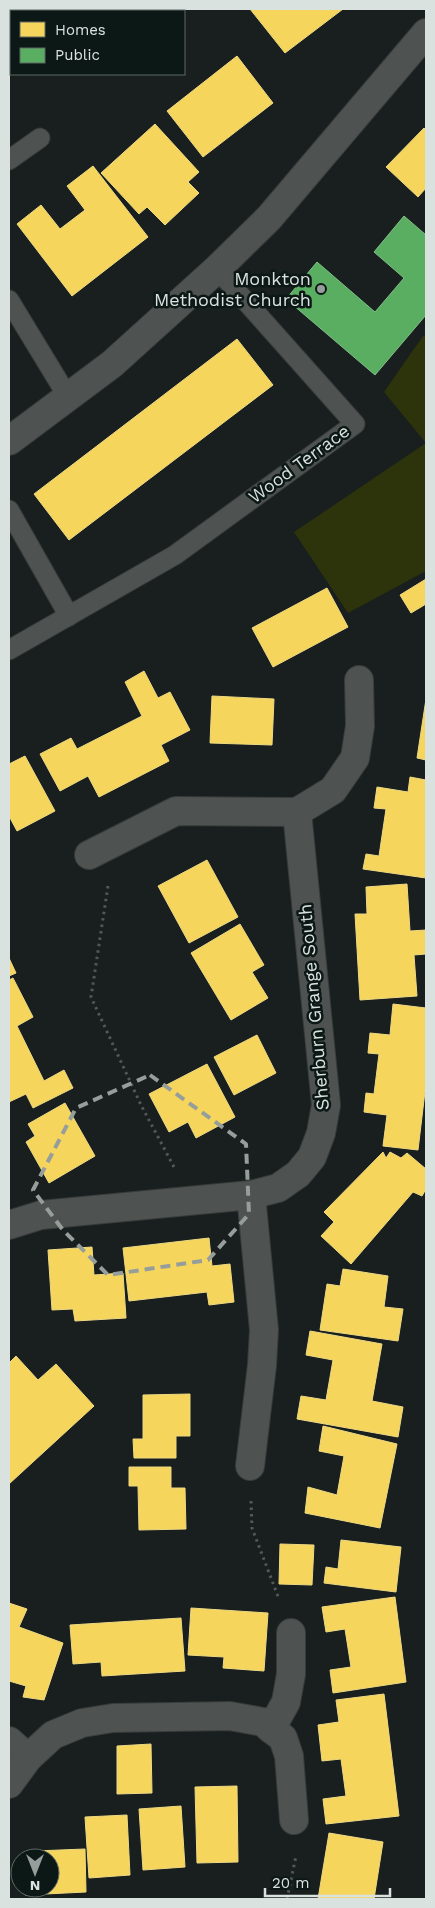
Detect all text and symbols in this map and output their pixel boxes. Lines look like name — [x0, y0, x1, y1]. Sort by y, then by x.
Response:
legend — [10, 10, 185, 75]
text: Homes — [55, 21, 106, 39]
text: Public — [55, 46, 100, 64]
place label: Monkton Methodist Church — [154, 268, 311, 310]
marker: Monkton Methodist Church — [315, 283, 327, 295]
street label: Wood Terrace — [244, 420, 353, 507]
street label: Sherburn Grange South — [294, 903, 333, 1111]
north arrow — [10, 1848, 60, 1898]
scale bar — [265, 1866, 390, 1898]
text: 20 m — [272, 1874, 310, 1892]
text: N — [30, 1878, 40, 1894]

